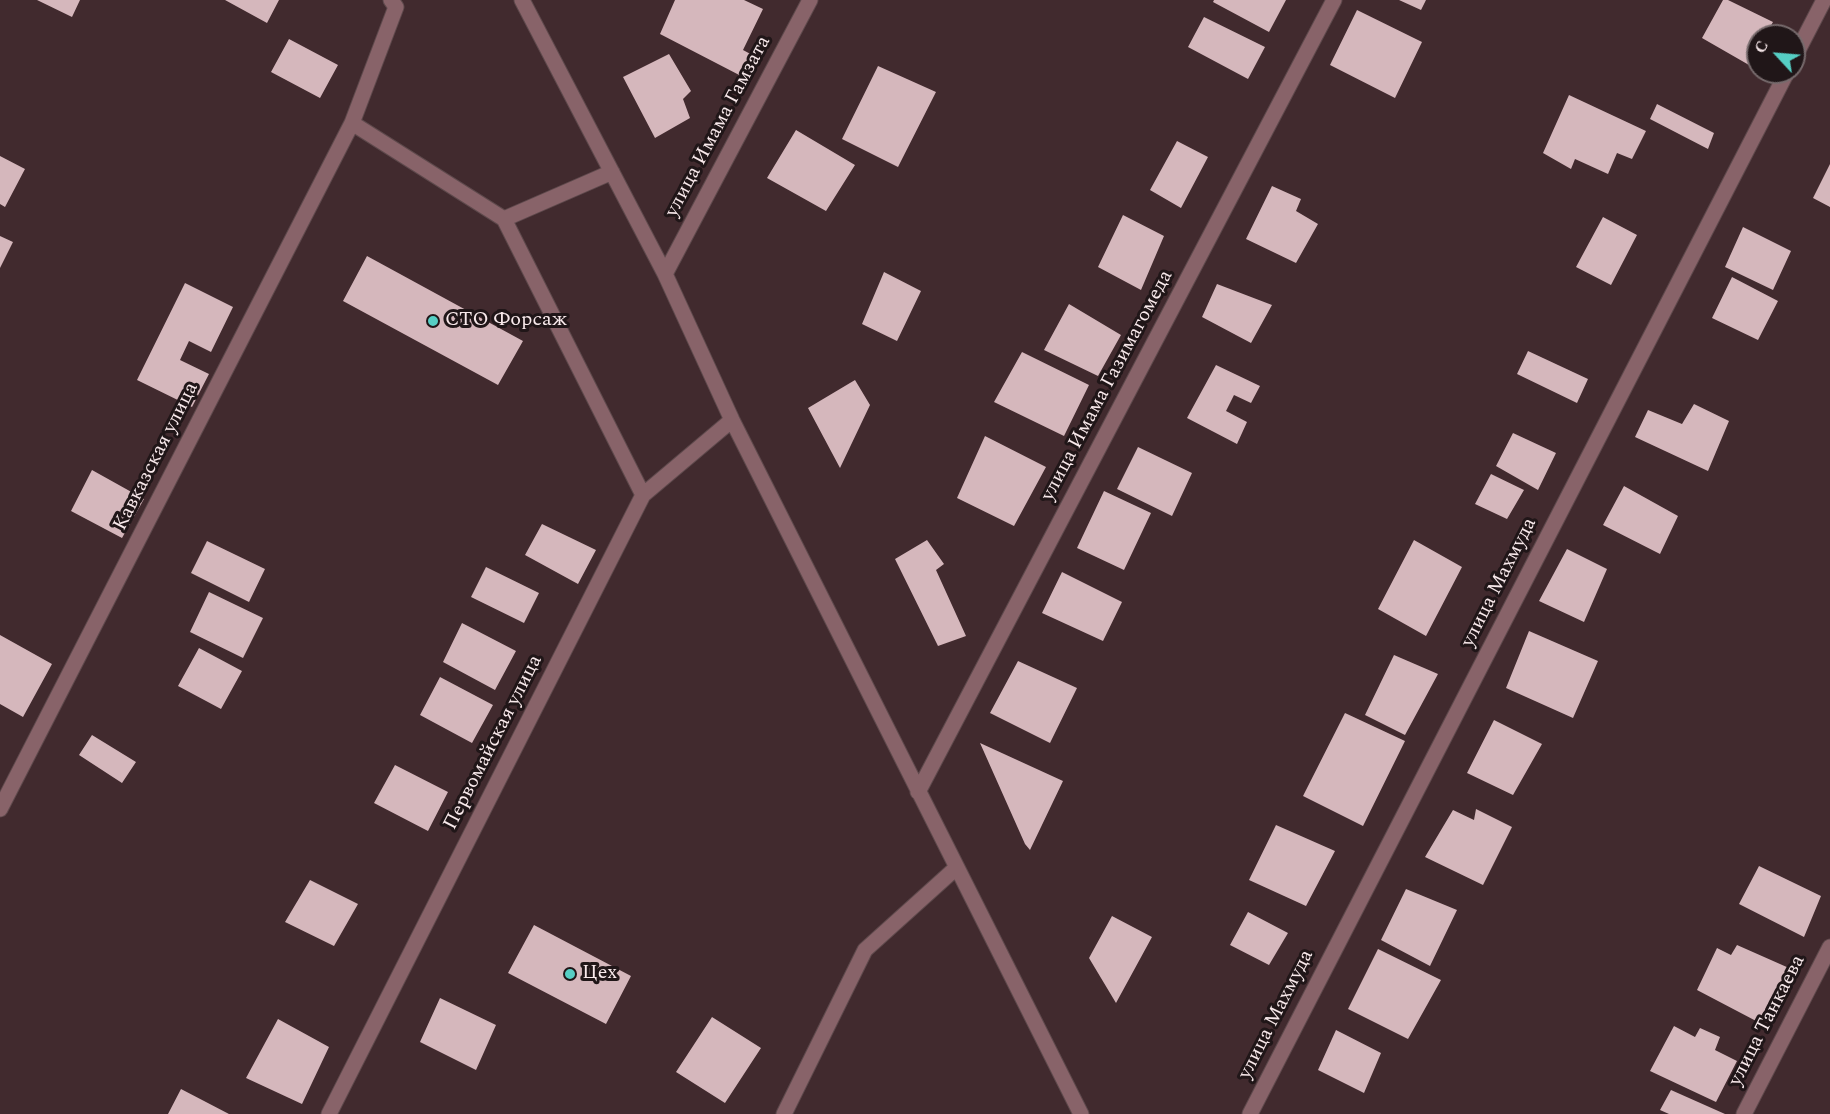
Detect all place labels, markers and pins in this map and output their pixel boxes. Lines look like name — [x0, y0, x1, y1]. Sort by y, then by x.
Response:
place label: СТО Форсаж — [445, 309, 567, 333]
marker: СТО Форсаж — [426, 314, 440, 328]
place label: Цех — [582, 962, 617, 986]
marker: Цех — [563, 967, 577, 981]

